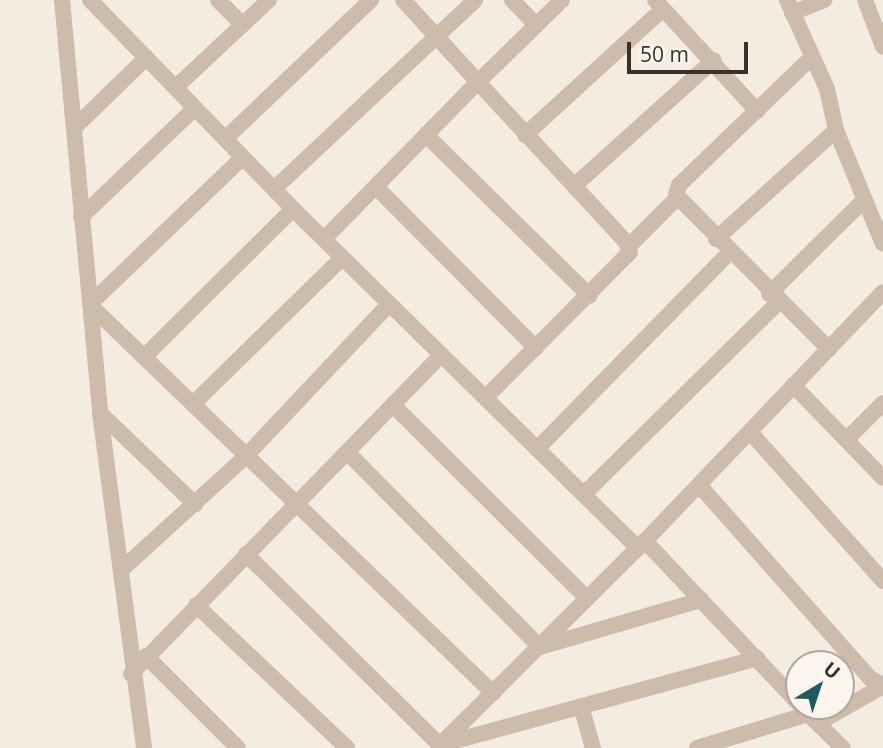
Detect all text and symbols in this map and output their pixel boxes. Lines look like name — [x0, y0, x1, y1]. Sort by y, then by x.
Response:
scale bar — [631, 28, 752, 72]
text: 50 m — [640, 40, 689, 68]
north arrow — [785, 650, 855, 720]
text: U — [818, 656, 846, 685]

